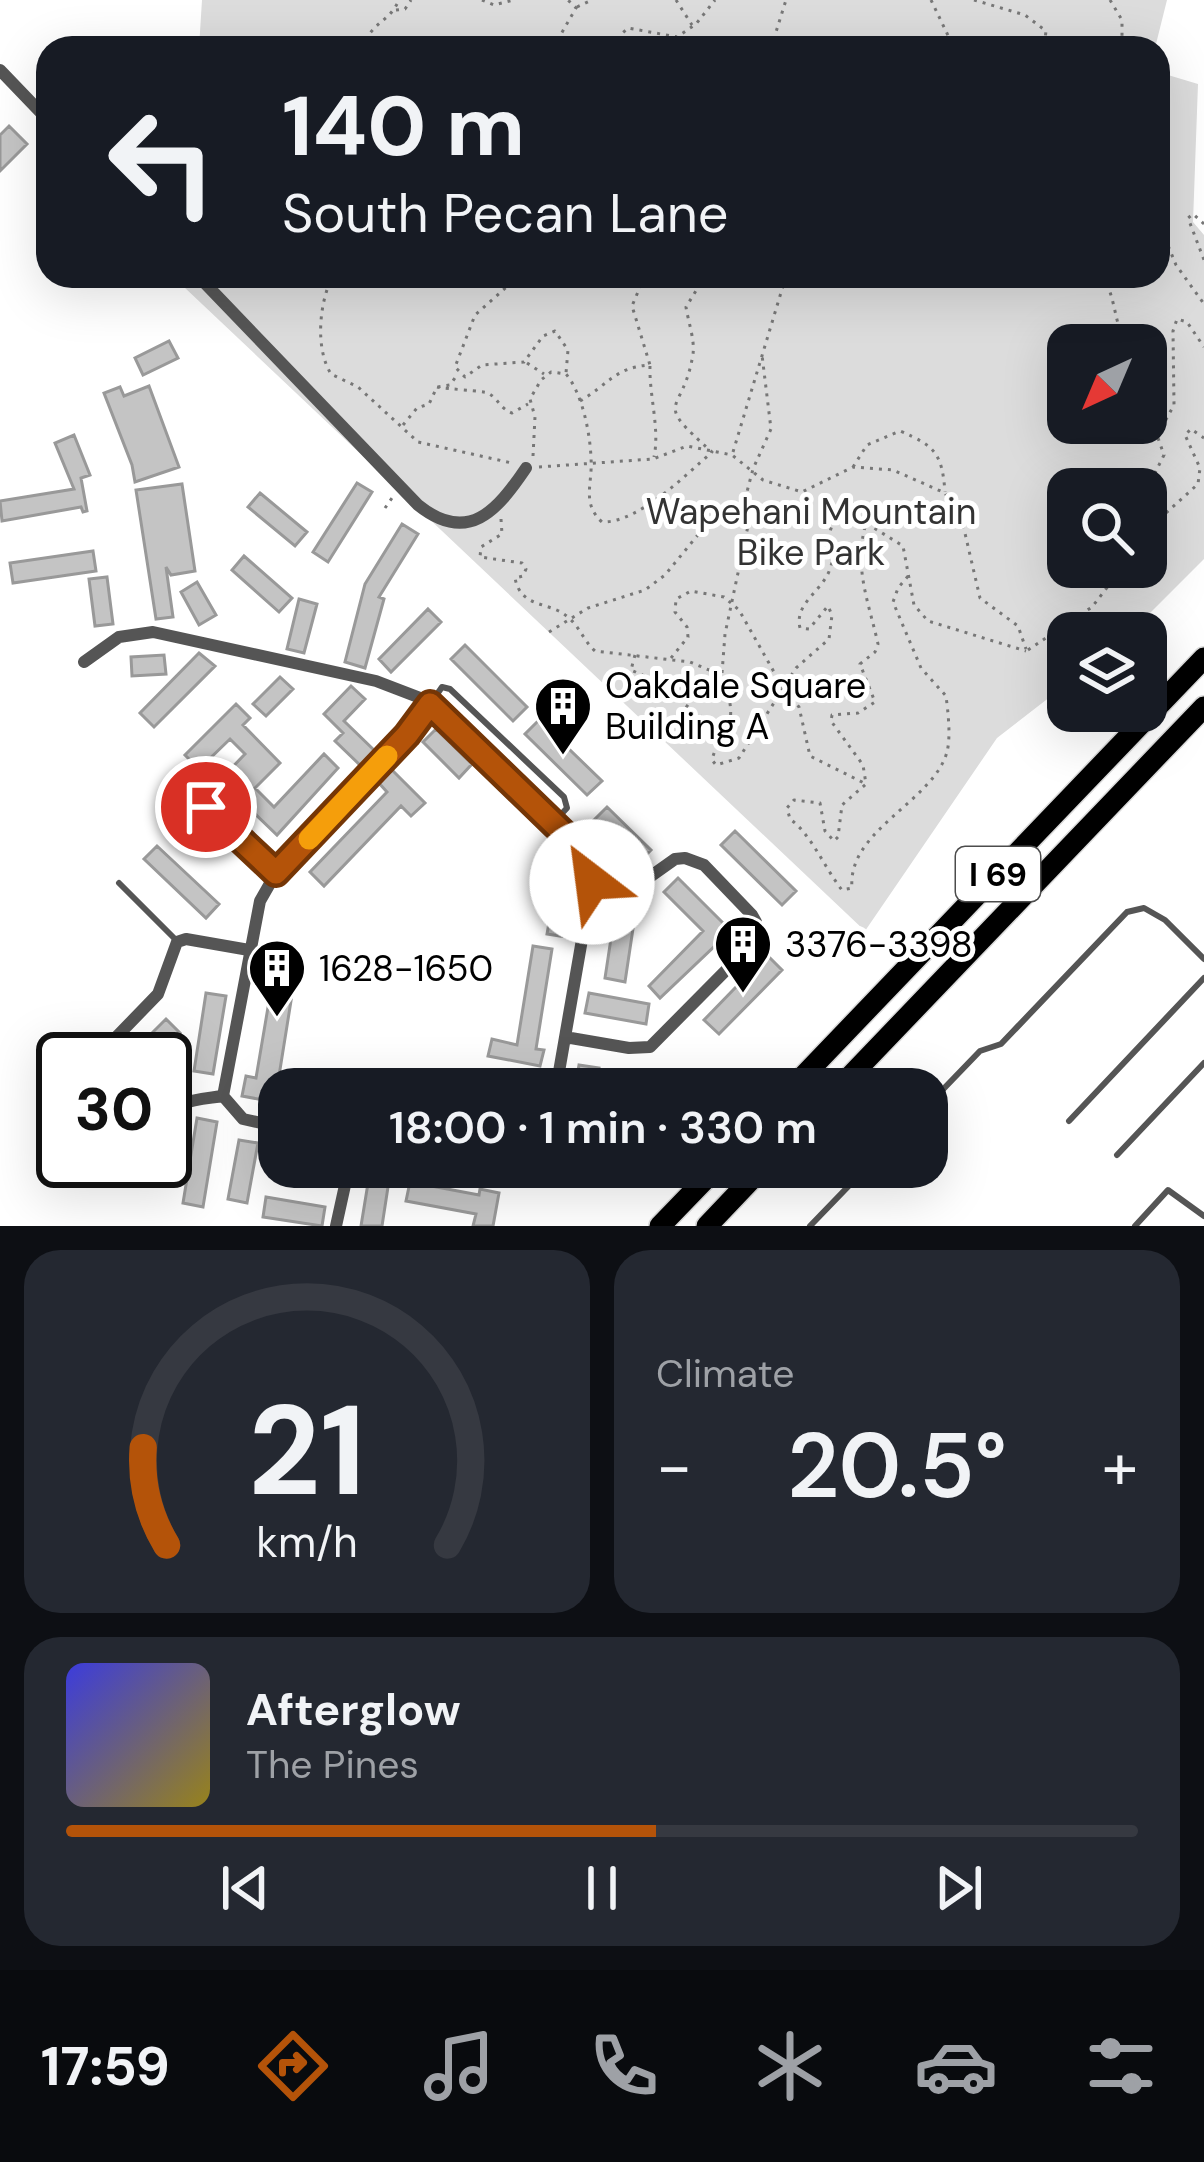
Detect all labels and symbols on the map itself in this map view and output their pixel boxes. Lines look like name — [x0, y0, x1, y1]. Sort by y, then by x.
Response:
north arrow — [1047, 324, 1167, 444]
park label: Wapehani Mountain Bike Park — [646, 488, 976, 576]
place label: Oakdale Square Building A — [605, 662, 866, 750]
building icon: Oakdale Square Building A — [532, 675, 594, 757]
pin — [155, 756, 257, 858]
position arrow — [529, 819, 655, 945]
road number: I 69 — [956, 847, 1040, 901]
building icon: 3376-3398 — [712, 913, 774, 995]
place label: 3376-3398 — [785, 921, 973, 968]
building icon: 1628-1650 — [246, 937, 308, 1019]
place label: 1628-1650 — [319, 945, 493, 992]
speed limit sign: 30 — [36, 1032, 192, 1188]

